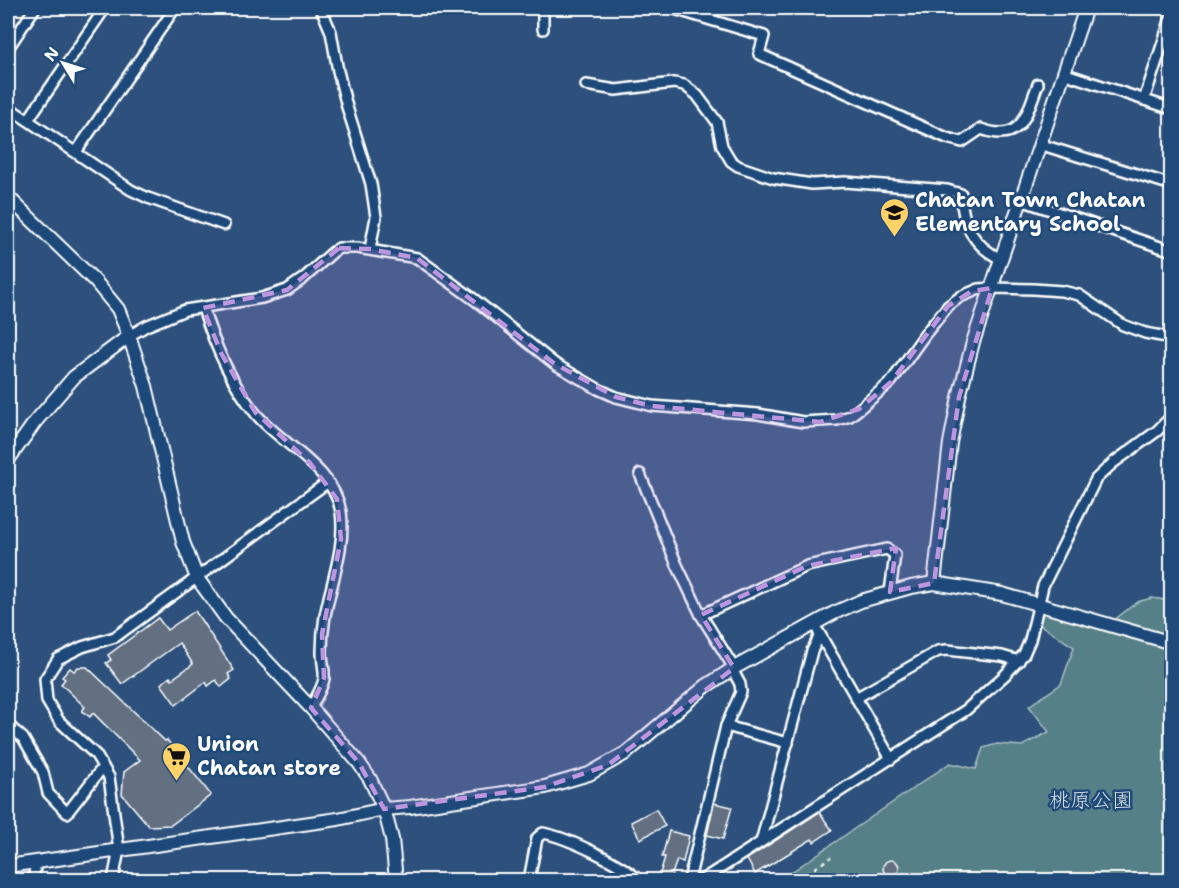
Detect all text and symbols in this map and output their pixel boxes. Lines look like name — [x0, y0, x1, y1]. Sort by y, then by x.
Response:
north arrow — [33, 33, 93, 93]
text: N — [39, 43, 64, 66]
place label: Chatan Town Chatan Elementary School — [915, 186, 1146, 238]
school or university icon: Chatan Town Chatan Elementary School — [878, 196, 910, 238]
place label: Union Chatan store — [197, 730, 341, 782]
supermarket icon: Union Chatan store — [160, 740, 192, 782]
park label: 桃原公園 — [1049, 786, 1133, 814]

